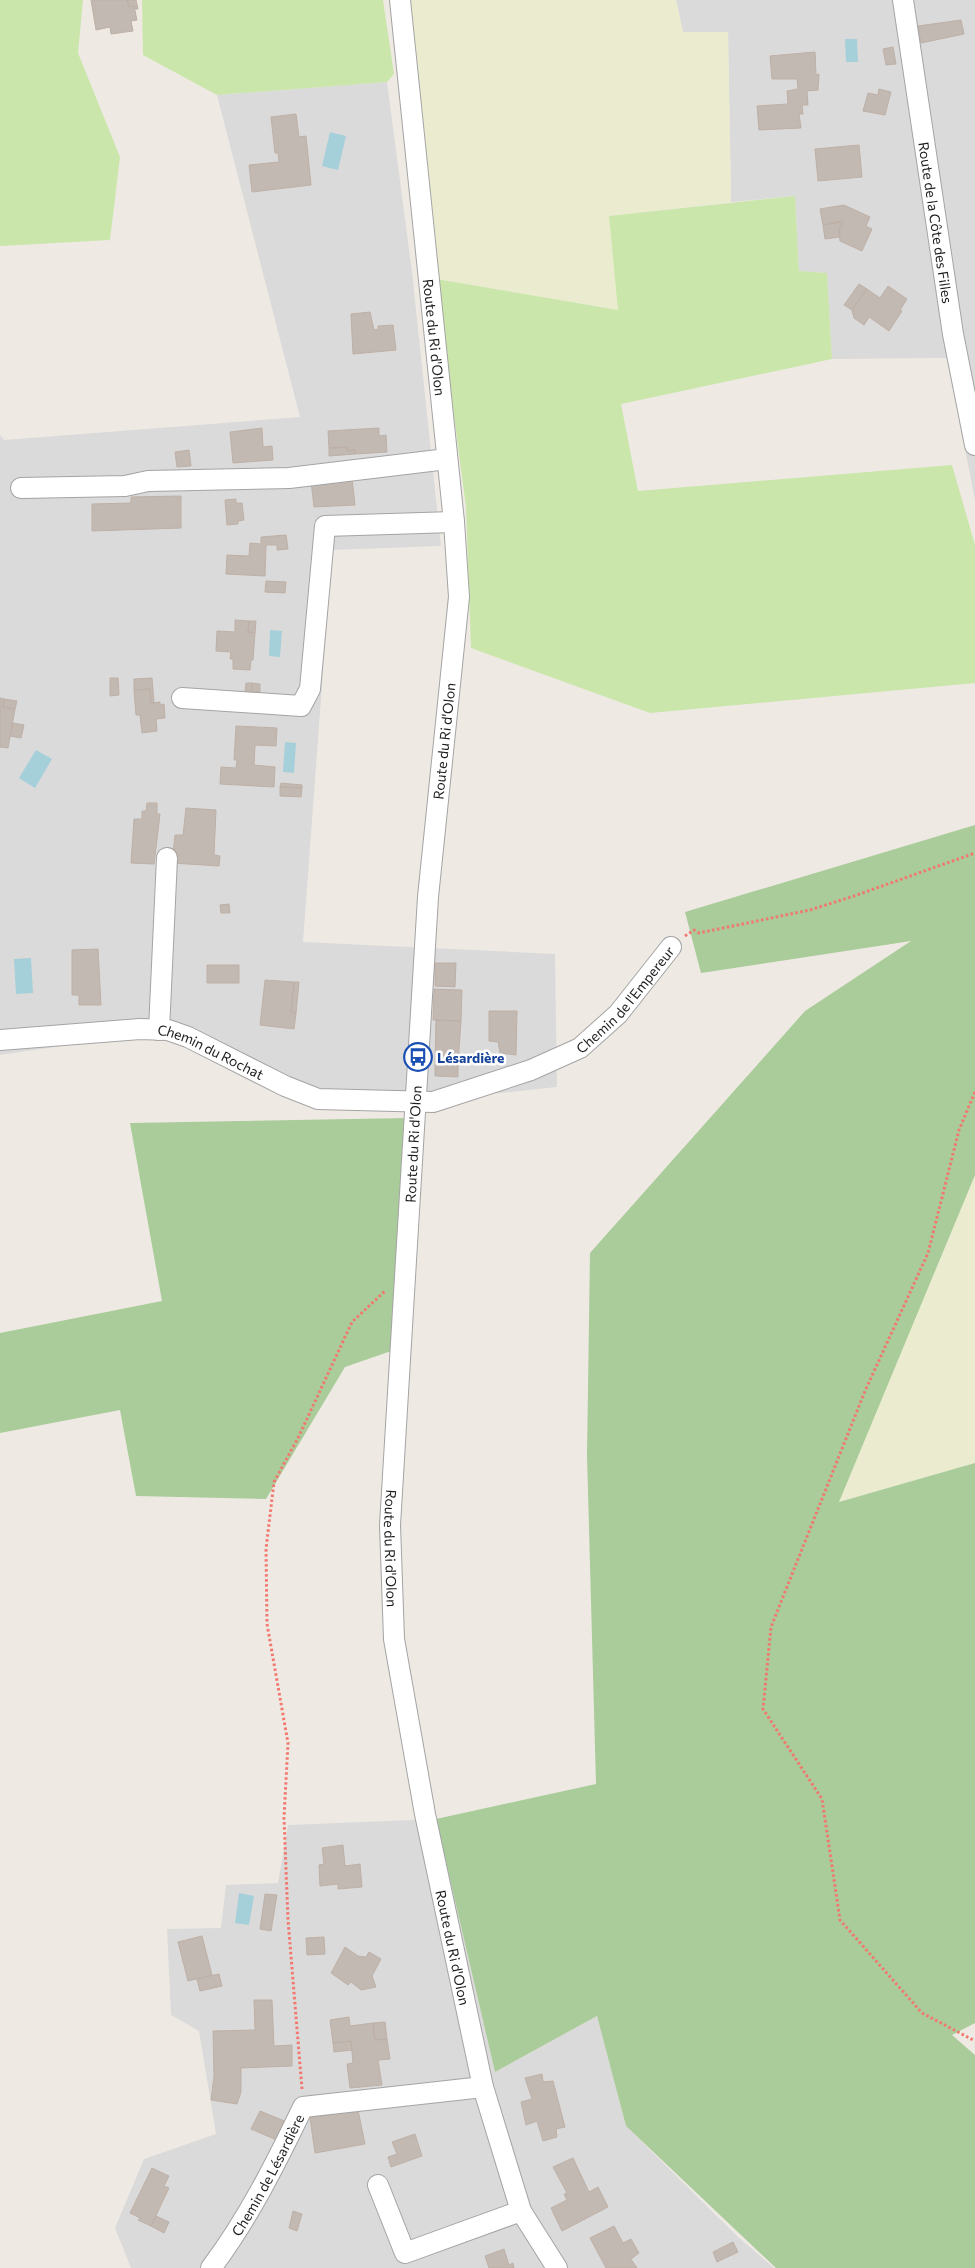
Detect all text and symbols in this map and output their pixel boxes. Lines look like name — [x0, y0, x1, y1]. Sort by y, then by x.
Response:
street label: Route de la Côte des Filles — [916, 141, 957, 305]
street label: Route du Ri d'Olon — [420, 278, 449, 397]
street label: Route du Ri d'Olon — [429, 682, 459, 800]
street label: Chemin de l'Empereur — [572, 942, 677, 1056]
street label: Chemin du Rochat — [157, 1021, 267, 1083]
bus stop icon: Lésardière — [403, 1042, 433, 1072]
place label: Lésardière — [437, 1049, 504, 1066]
street label: Route du Ri d'Olon — [401, 1085, 425, 1203]
street label: Route du Ri d'Olon — [381, 1489, 401, 1607]
street label: Route du Ri d'Olon — [433, 1888, 474, 2007]
street label: Chemin de Lésardière — [227, 2111, 307, 2239]

